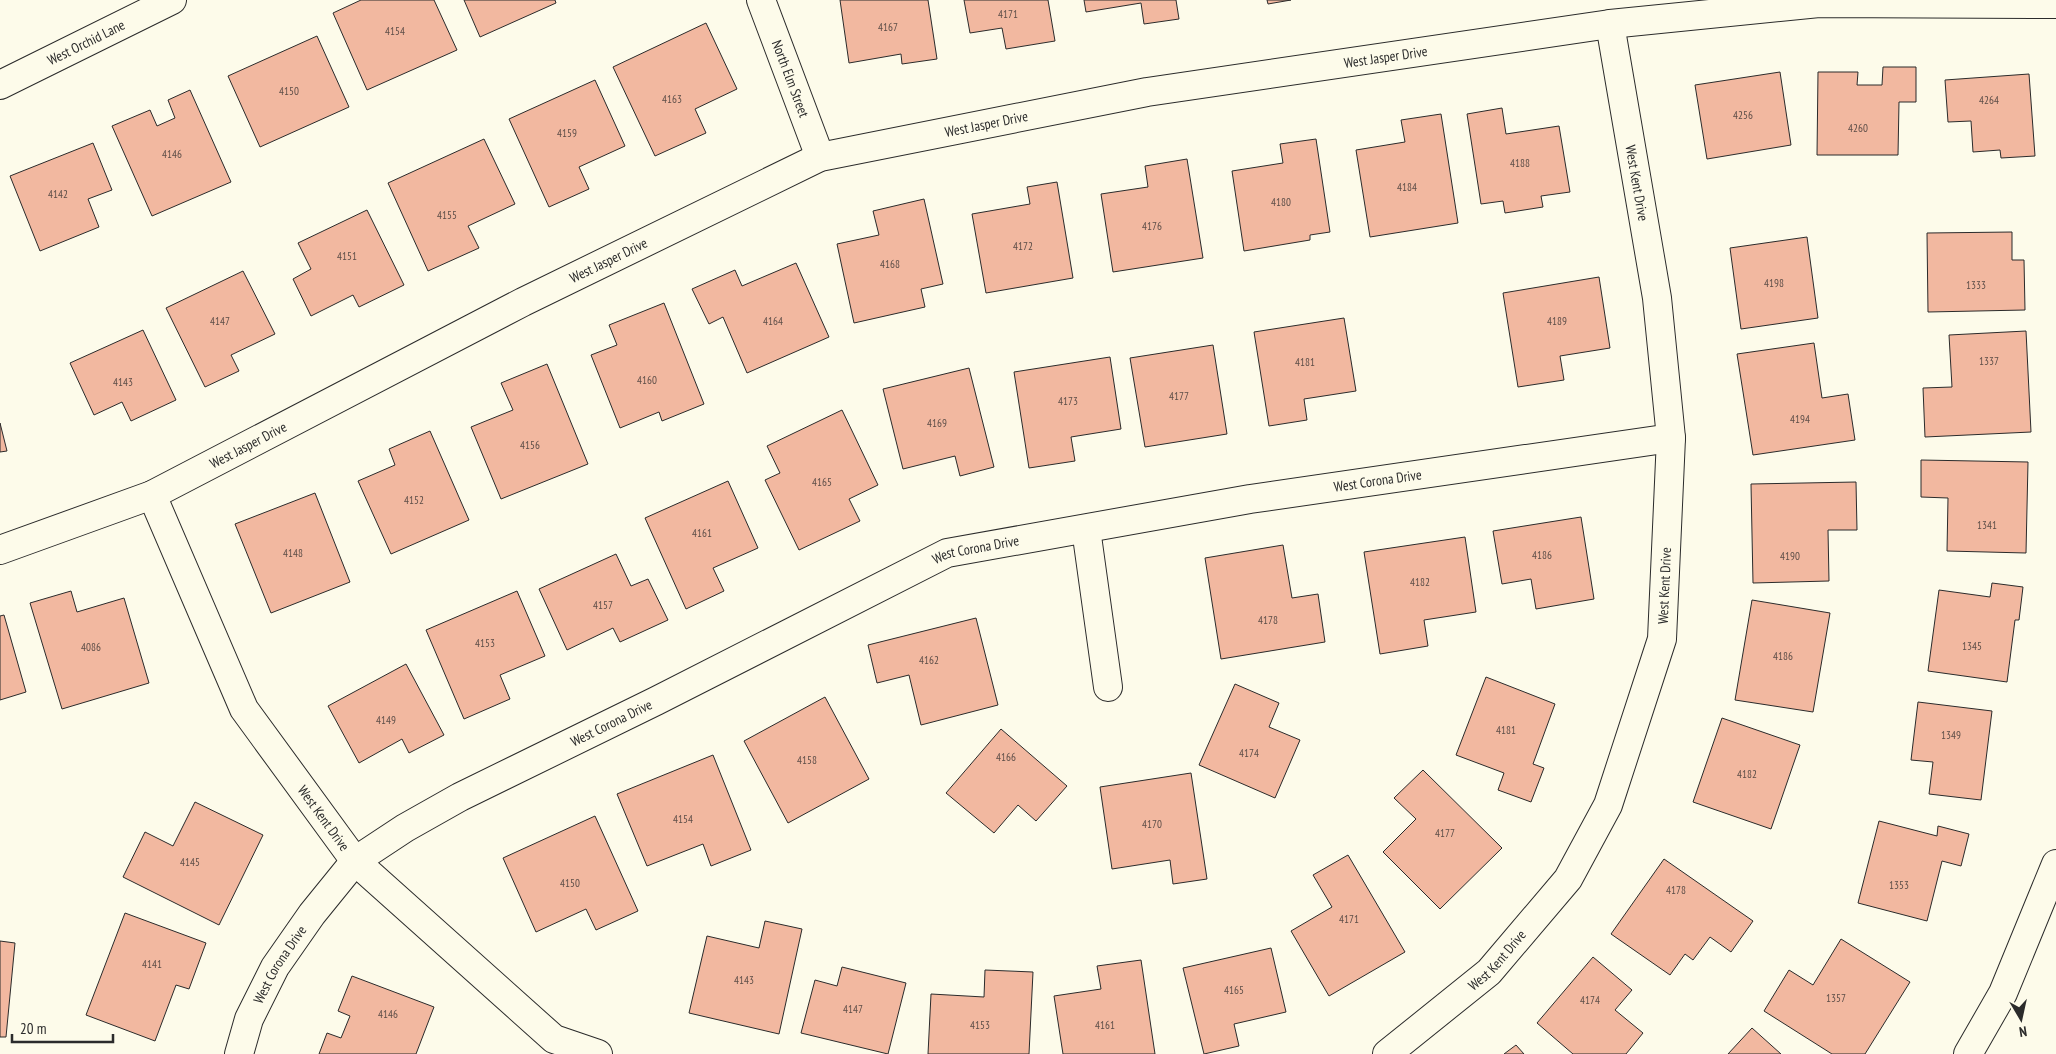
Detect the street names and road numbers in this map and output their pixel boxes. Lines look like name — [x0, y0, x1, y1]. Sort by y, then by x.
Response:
street label: West Orchid Lane — [44, 16, 128, 69]
street label: North Elm Street — [768, 37, 813, 120]
street label: West Jasper Drive — [1343, 42, 1429, 72]
street label: West Jasper Drive — [943, 107, 1030, 141]
street label: West Kent Drive — [1621, 144, 1653, 223]
street label: West Jasper Drive — [567, 234, 650, 287]
street label: West Jasper Drive — [207, 417, 290, 472]
street label: West Corona Drive — [1333, 465, 1423, 496]
street label: West Corona Drive — [929, 531, 1021, 568]
street label: West Kent Drive — [1654, 547, 1675, 624]
street label: West Corona Drive — [568, 695, 655, 750]
street label: West Kent Drive — [294, 782, 354, 855]
street label: West Corona Drive — [249, 922, 310, 1007]
street label: West Kent Drive — [1464, 926, 1530, 994]

